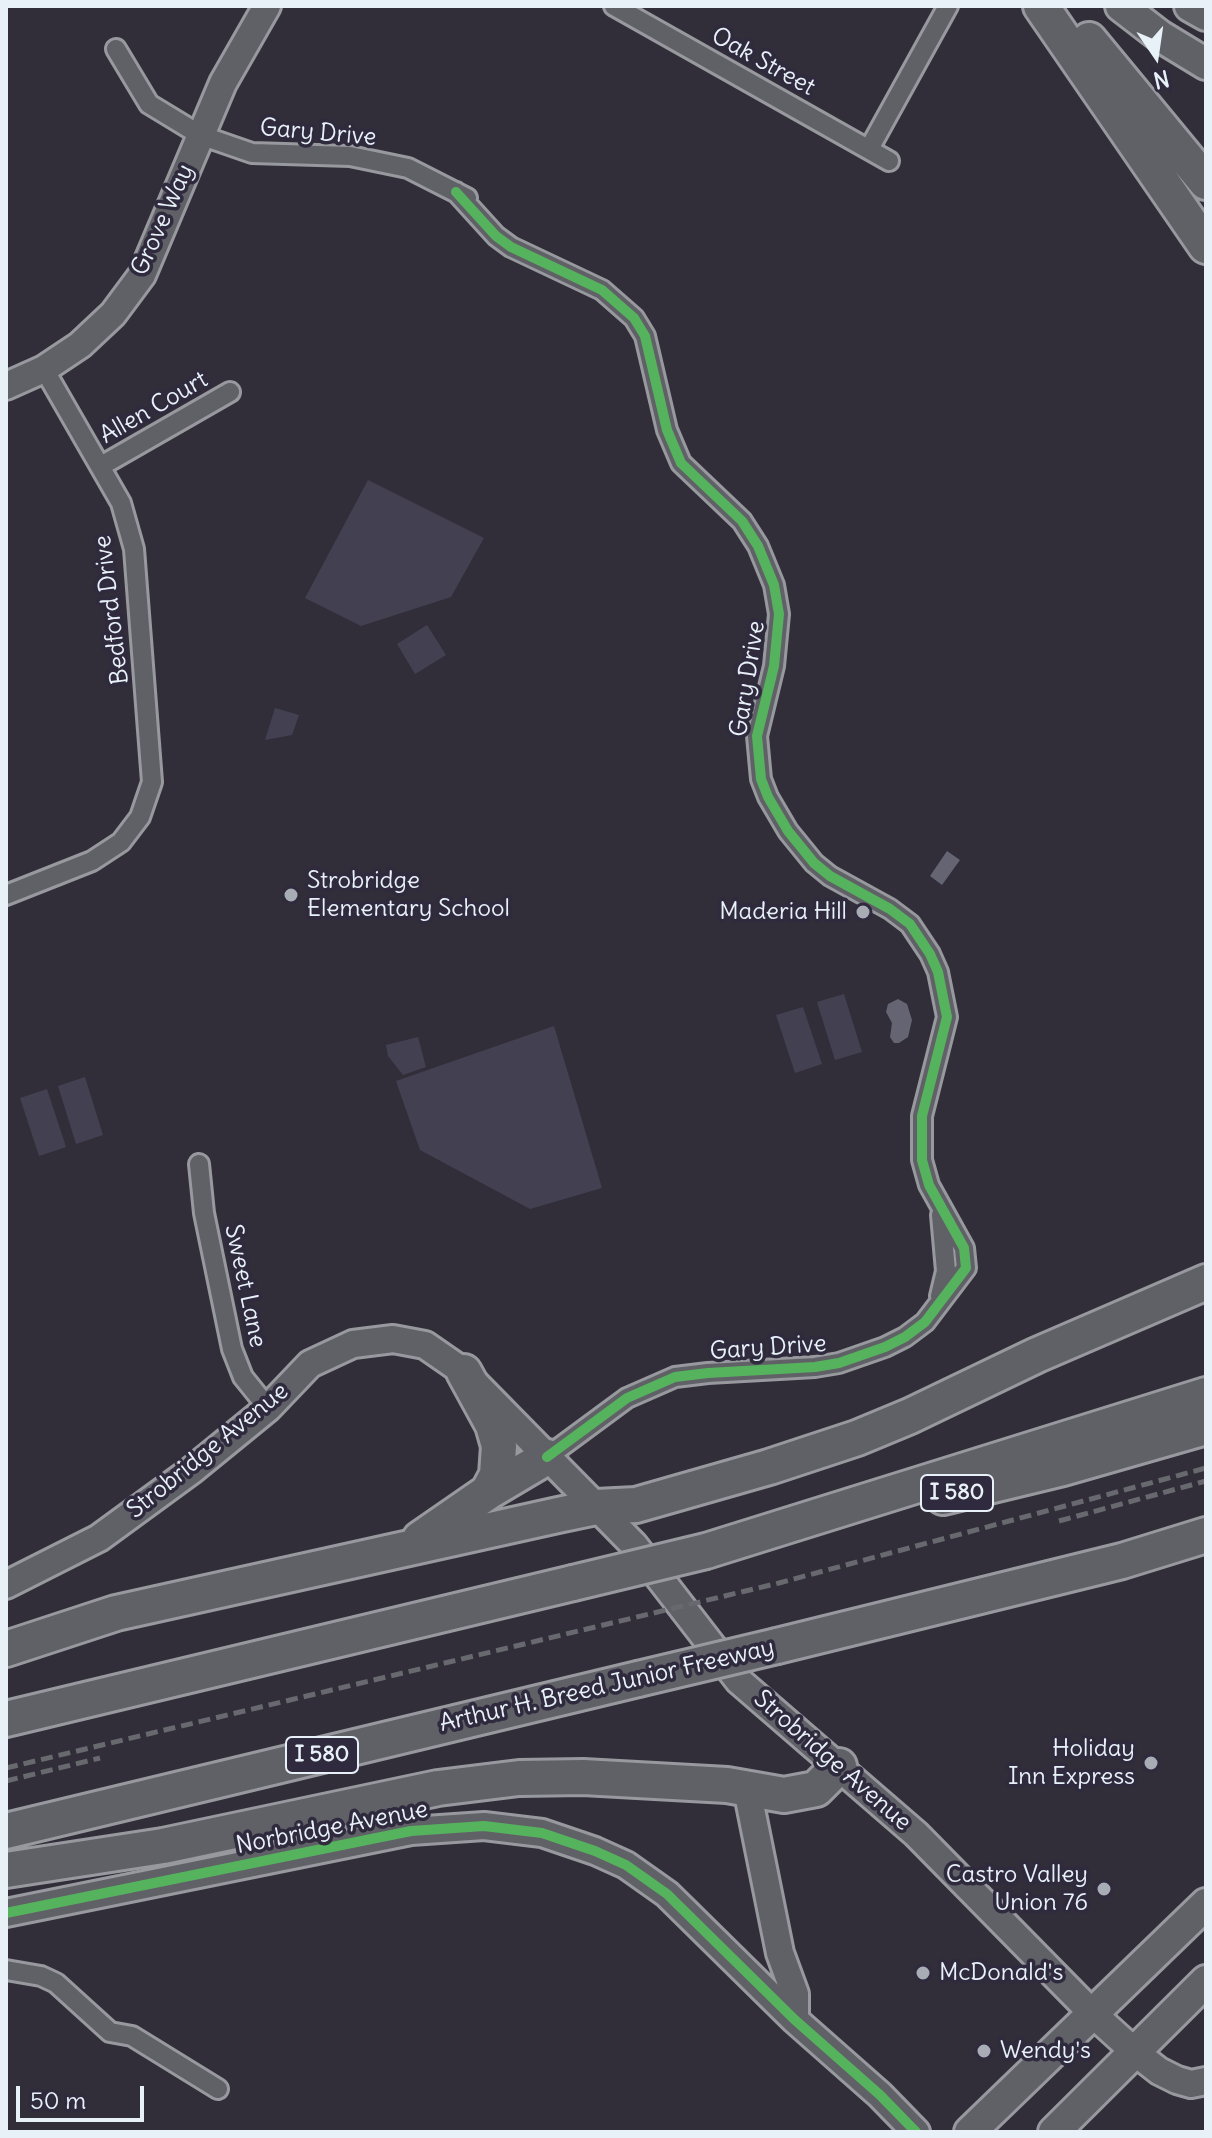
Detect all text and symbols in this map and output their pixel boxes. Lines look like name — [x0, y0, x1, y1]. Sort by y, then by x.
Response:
north arrow — [1116, 16, 1196, 96]
street label: Oak Street — [706, 22, 820, 102]
text: N — [1151, 64, 1172, 95]
street label: Gary Drive — [259, 114, 377, 152]
street label: Grove Way — [126, 160, 200, 280]
street label: Allen Court — [95, 366, 213, 450]
street label: Bedford Drive — [89, 534, 135, 686]
street label: Gary Drive — [725, 619, 771, 739]
place label: Strobridge Elementary School — [307, 867, 510, 923]
marker: Strobridge Elementary School — [282, 886, 300, 904]
place label: Maderia Hill — [719, 898, 847, 926]
marker: Maderia Hill — [854, 903, 872, 921]
street label: Sweet Lane — [218, 1222, 272, 1350]
street label: Gary Drive — [709, 1330, 827, 1366]
street label: Strobridge Avenue — [122, 1377, 294, 1525]
road number: I 580 — [921, 1475, 993, 1511]
street label: Arthur H. Breed Junior Freeway — [437, 1633, 777, 1739]
street label: Strobridge Avenue — [747, 1685, 917, 1837]
place label: Holiday Inn Express — [1008, 1735, 1135, 1791]
road number: I 580 — [286, 1737, 358, 1773]
marker: Holiday Inn Express — [1142, 1754, 1160, 1772]
street label: Norbridge Avenue — [234, 1795, 430, 1861]
place label: Castro Valley Union 76 — [946, 1861, 1088, 1917]
marker: Castro Valley Union 76 — [1095, 1880, 1113, 1898]
place label: McDonald's — [939, 1959, 1063, 1987]
marker: McDonald's — [914, 1964, 932, 1982]
place label: Wendy's — [1000, 2037, 1091, 2065]
marker: Wendy's — [975, 2042, 993, 2060]
scale bar — [20, 2070, 148, 2120]
text: 50 m — [30, 2085, 86, 2115]

